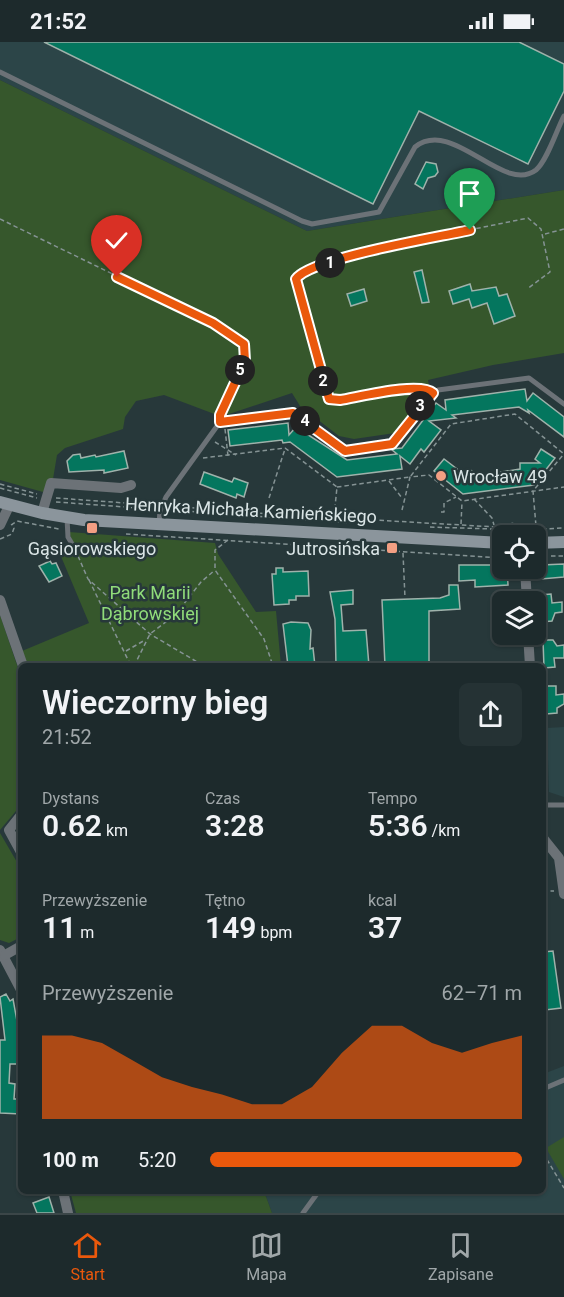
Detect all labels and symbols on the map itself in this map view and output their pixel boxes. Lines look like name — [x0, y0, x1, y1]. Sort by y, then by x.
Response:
pin — [444, 168, 495, 230]
pin — [91, 215, 142, 277]
pin: 1 — [315, 248, 345, 278]
pin: 5 — [225, 355, 255, 385]
pin: 2 — [308, 366, 338, 396]
pin: 3 — [405, 391, 435, 421]
pin: 4 — [290, 406, 320, 436]
place label: Wrocław 49 — [453, 466, 547, 487]
marker: Wrocław 49 — [434, 469, 448, 483]
street label: Henryka Michała Kamieńskiego — [124, 493, 378, 527]
marker: Gąsiorowskiego — [85, 521, 99, 535]
place label: Gąsiorowskiego — [28, 538, 156, 559]
place label: Jutrosińska — [286, 538, 380, 559]
marker: Jutrosińska — [385, 541, 399, 555]
park label: Park Marii Dąbrowskiej — [101, 582, 199, 624]

